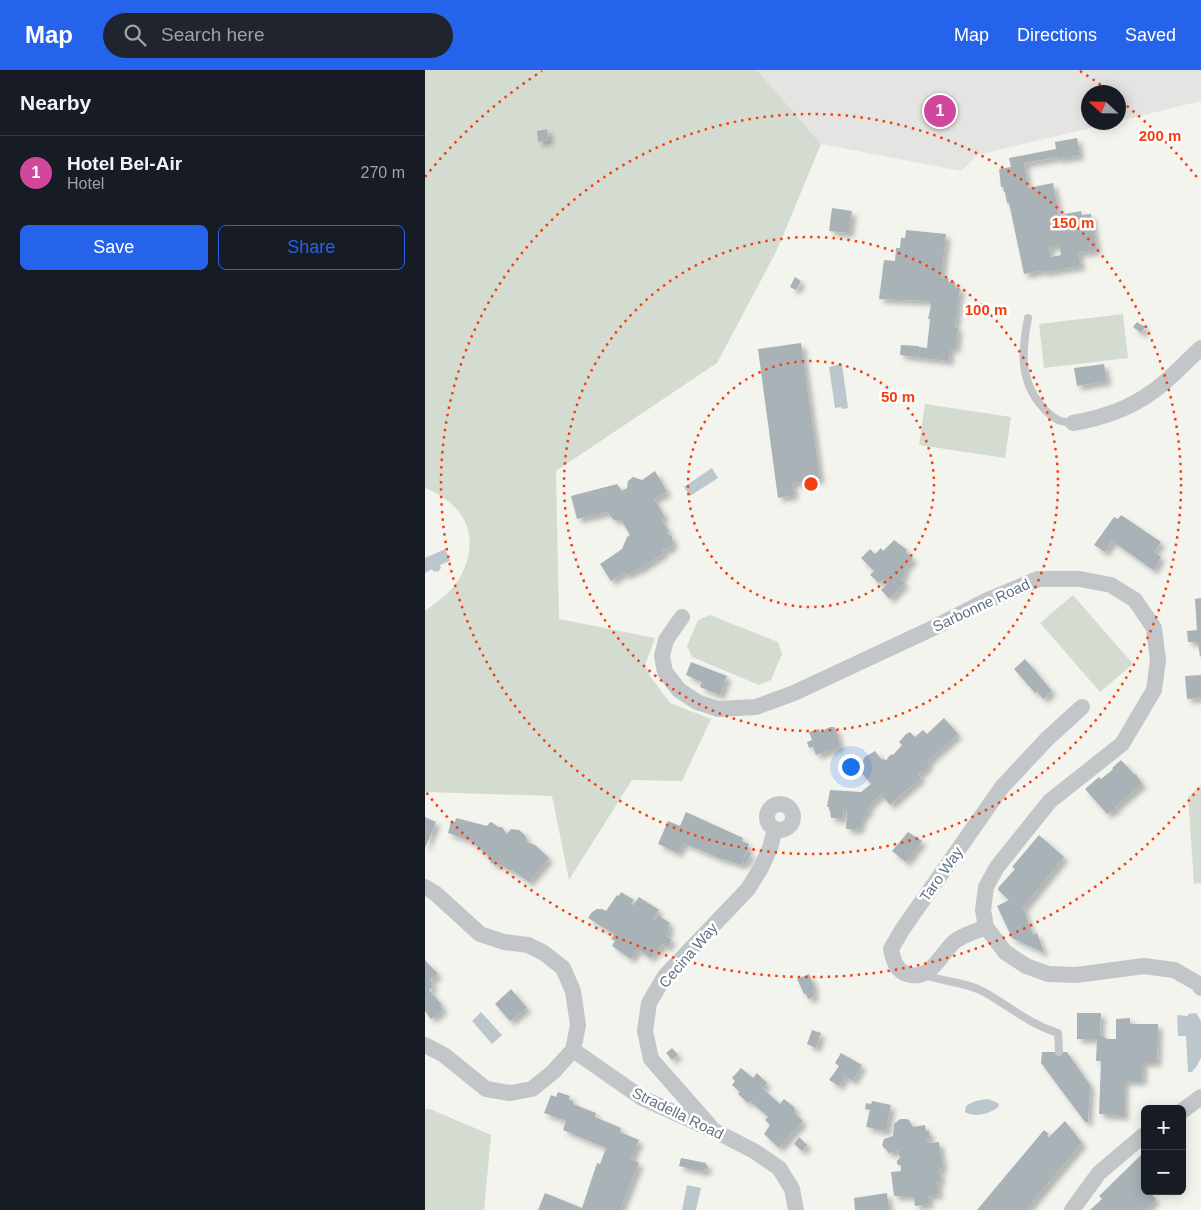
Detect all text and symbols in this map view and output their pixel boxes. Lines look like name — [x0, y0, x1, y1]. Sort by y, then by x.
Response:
search box — [103, 13, 453, 58]
text: Map — [25, 21, 73, 48]
icon: search — [121, 21, 149, 49]
text: Search here — [161, 24, 265, 45]
text: Map — [954, 25, 989, 45]
text: Directions — [1017, 25, 1097, 45]
text: Saved — [1125, 25, 1176, 45]
north arrow — [1081, 85, 1126, 130]
text: Nearby — [20, 91, 91, 114]
pin: 1 — [924, 92, 956, 130]
text: 200 m — [1139, 127, 1181, 144]
text: Hotel Bel-Air — [67, 153, 182, 174]
text: 1 — [32, 164, 40, 181]
text: 270 m — [361, 164, 405, 181]
text: Hotel — [67, 175, 104, 192]
text: 150 m — [1052, 214, 1094, 231]
button: Save — [20, 225, 208, 270]
button: Share — [218, 225, 405, 270]
text: 100 m — [965, 301, 1007, 318]
text: 50 m — [881, 388, 915, 405]
centre of rings — [802, 475, 820, 493]
street label: Sarbonne Road — [930, 575, 1032, 635]
your location — [838, 754, 864, 780]
street label: Taro Way — [916, 843, 966, 905]
street label: Cecina Way — [655, 919, 721, 991]
street label: Stradella Road — [630, 1084, 726, 1142]
map controls — [1141, 1105, 1186, 1195]
button: + — [1141, 1105, 1186, 1150]
button: − — [1141, 1150, 1186, 1195]

